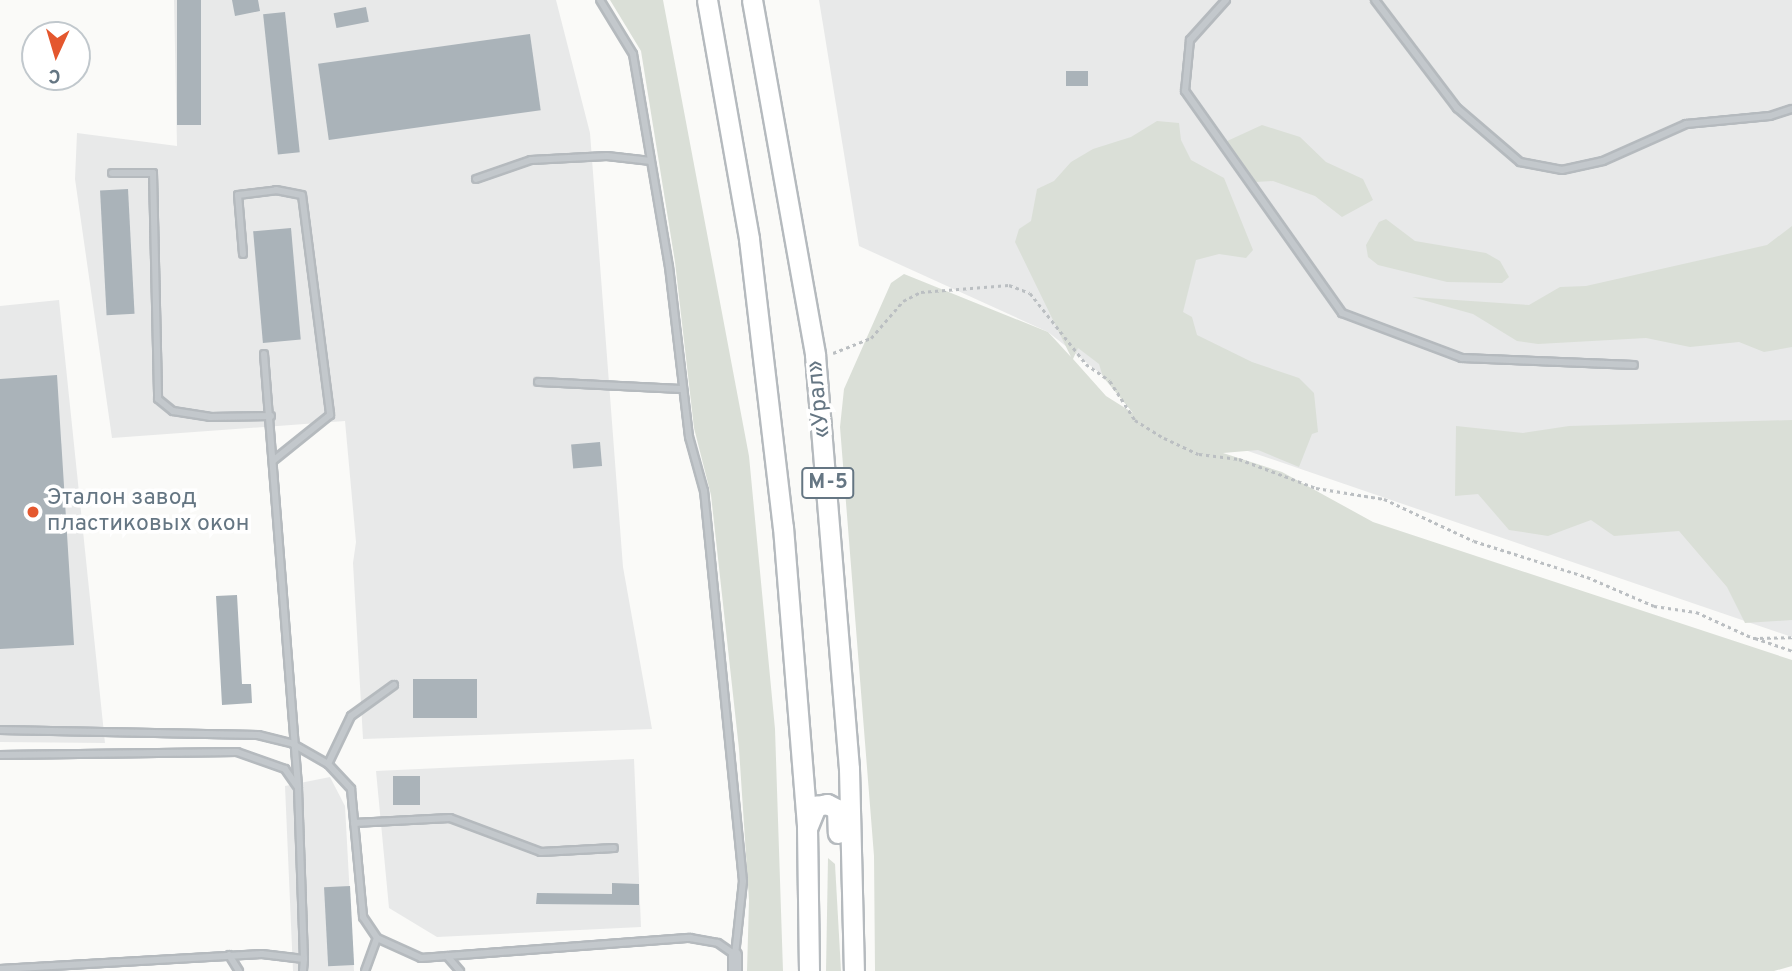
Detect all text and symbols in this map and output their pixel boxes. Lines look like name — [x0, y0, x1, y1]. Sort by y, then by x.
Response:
north arrow — [21, 21, 91, 91]
text: С — [48, 63, 62, 87]
street label: «Урал» — [802, 359, 838, 439]
road number: М-5 — [800, 466, 856, 500]
place label: Эталон завод пластиковых окон — [47, 485, 249, 539]
marker: Эталон завод пластиковых окон — [25, 504, 41, 520]

